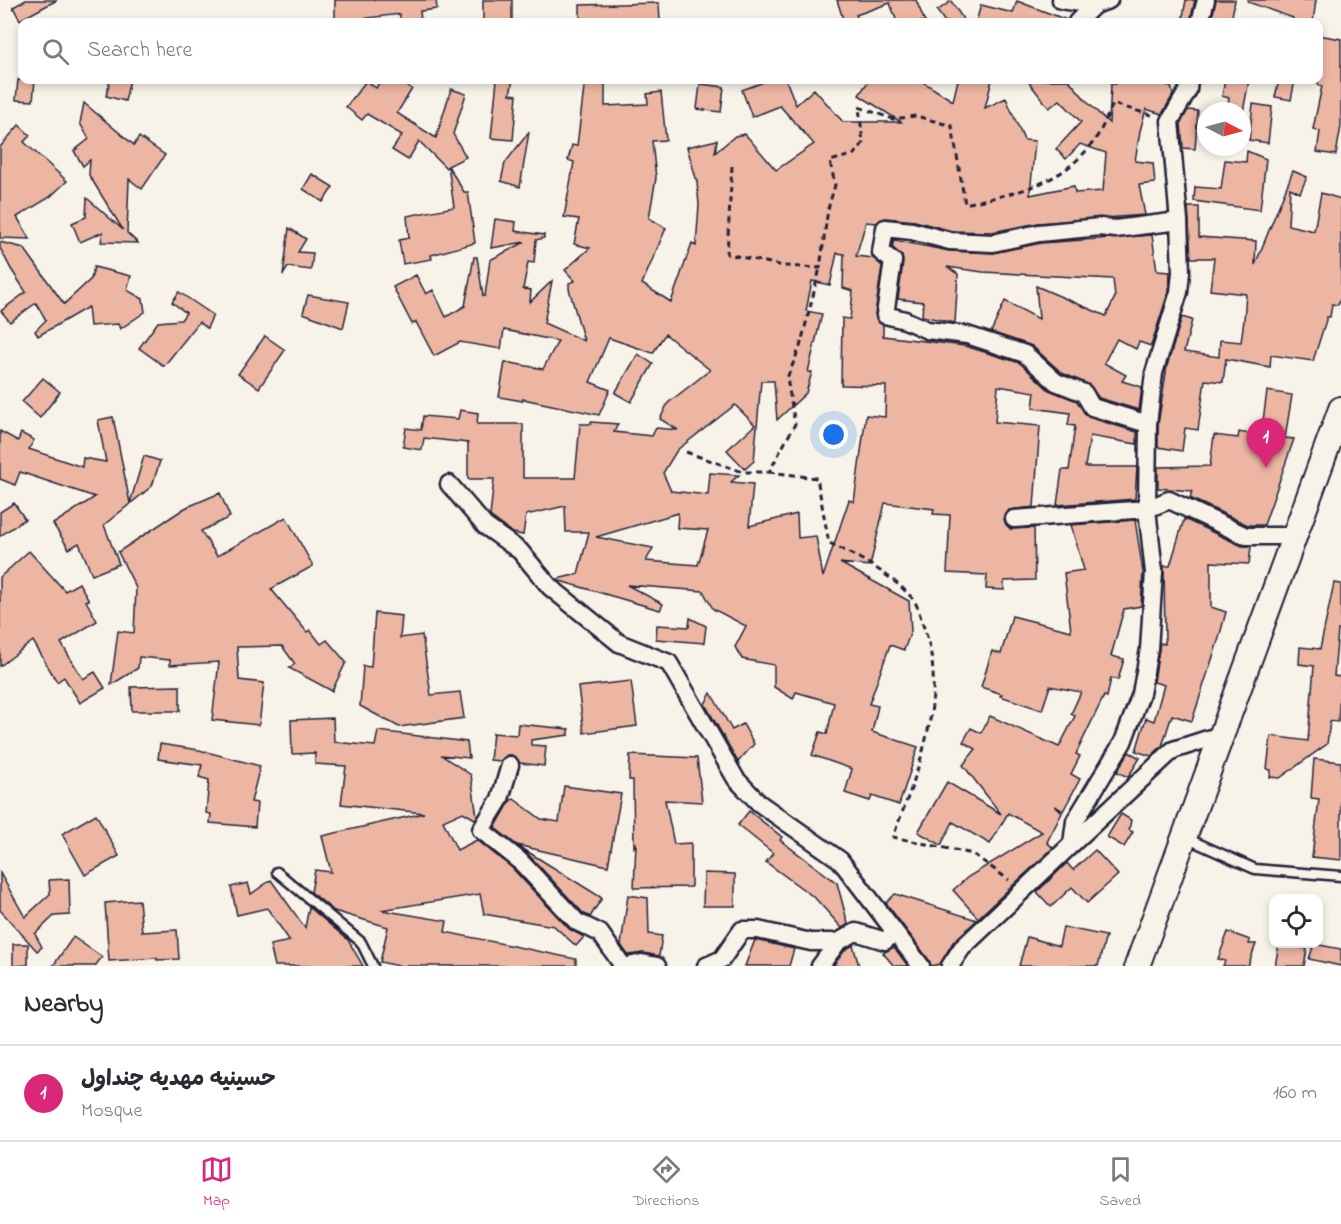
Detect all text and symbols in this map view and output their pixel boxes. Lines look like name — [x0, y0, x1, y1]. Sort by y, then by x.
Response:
search box — [18, 18, 1323, 84]
icon: search — [39, 35, 72, 68]
text: Search here — [87, 35, 192, 67]
north arrow — [1197, 102, 1251, 156]
pin: 1 — [1246, 418, 1286, 468]
your location — [819, 420, 848, 449]
map controls — [1269, 894, 1323, 948]
button: locate — [1269, 894, 1323, 948]
text: Nearby — [24, 986, 103, 1024]
text: حسینیه مهدیه چنداول — [81, 1064, 276, 1096]
text: 1 — [40, 1079, 47, 1108]
text: 160 m — [1273, 1079, 1317, 1108]
text: Mosque — [81, 1097, 142, 1126]
tab: Map — [200, 1153, 233, 1213]
tab: Directions — [633, 1153, 699, 1213]
tab: Saved — [1099, 1153, 1141, 1213]

